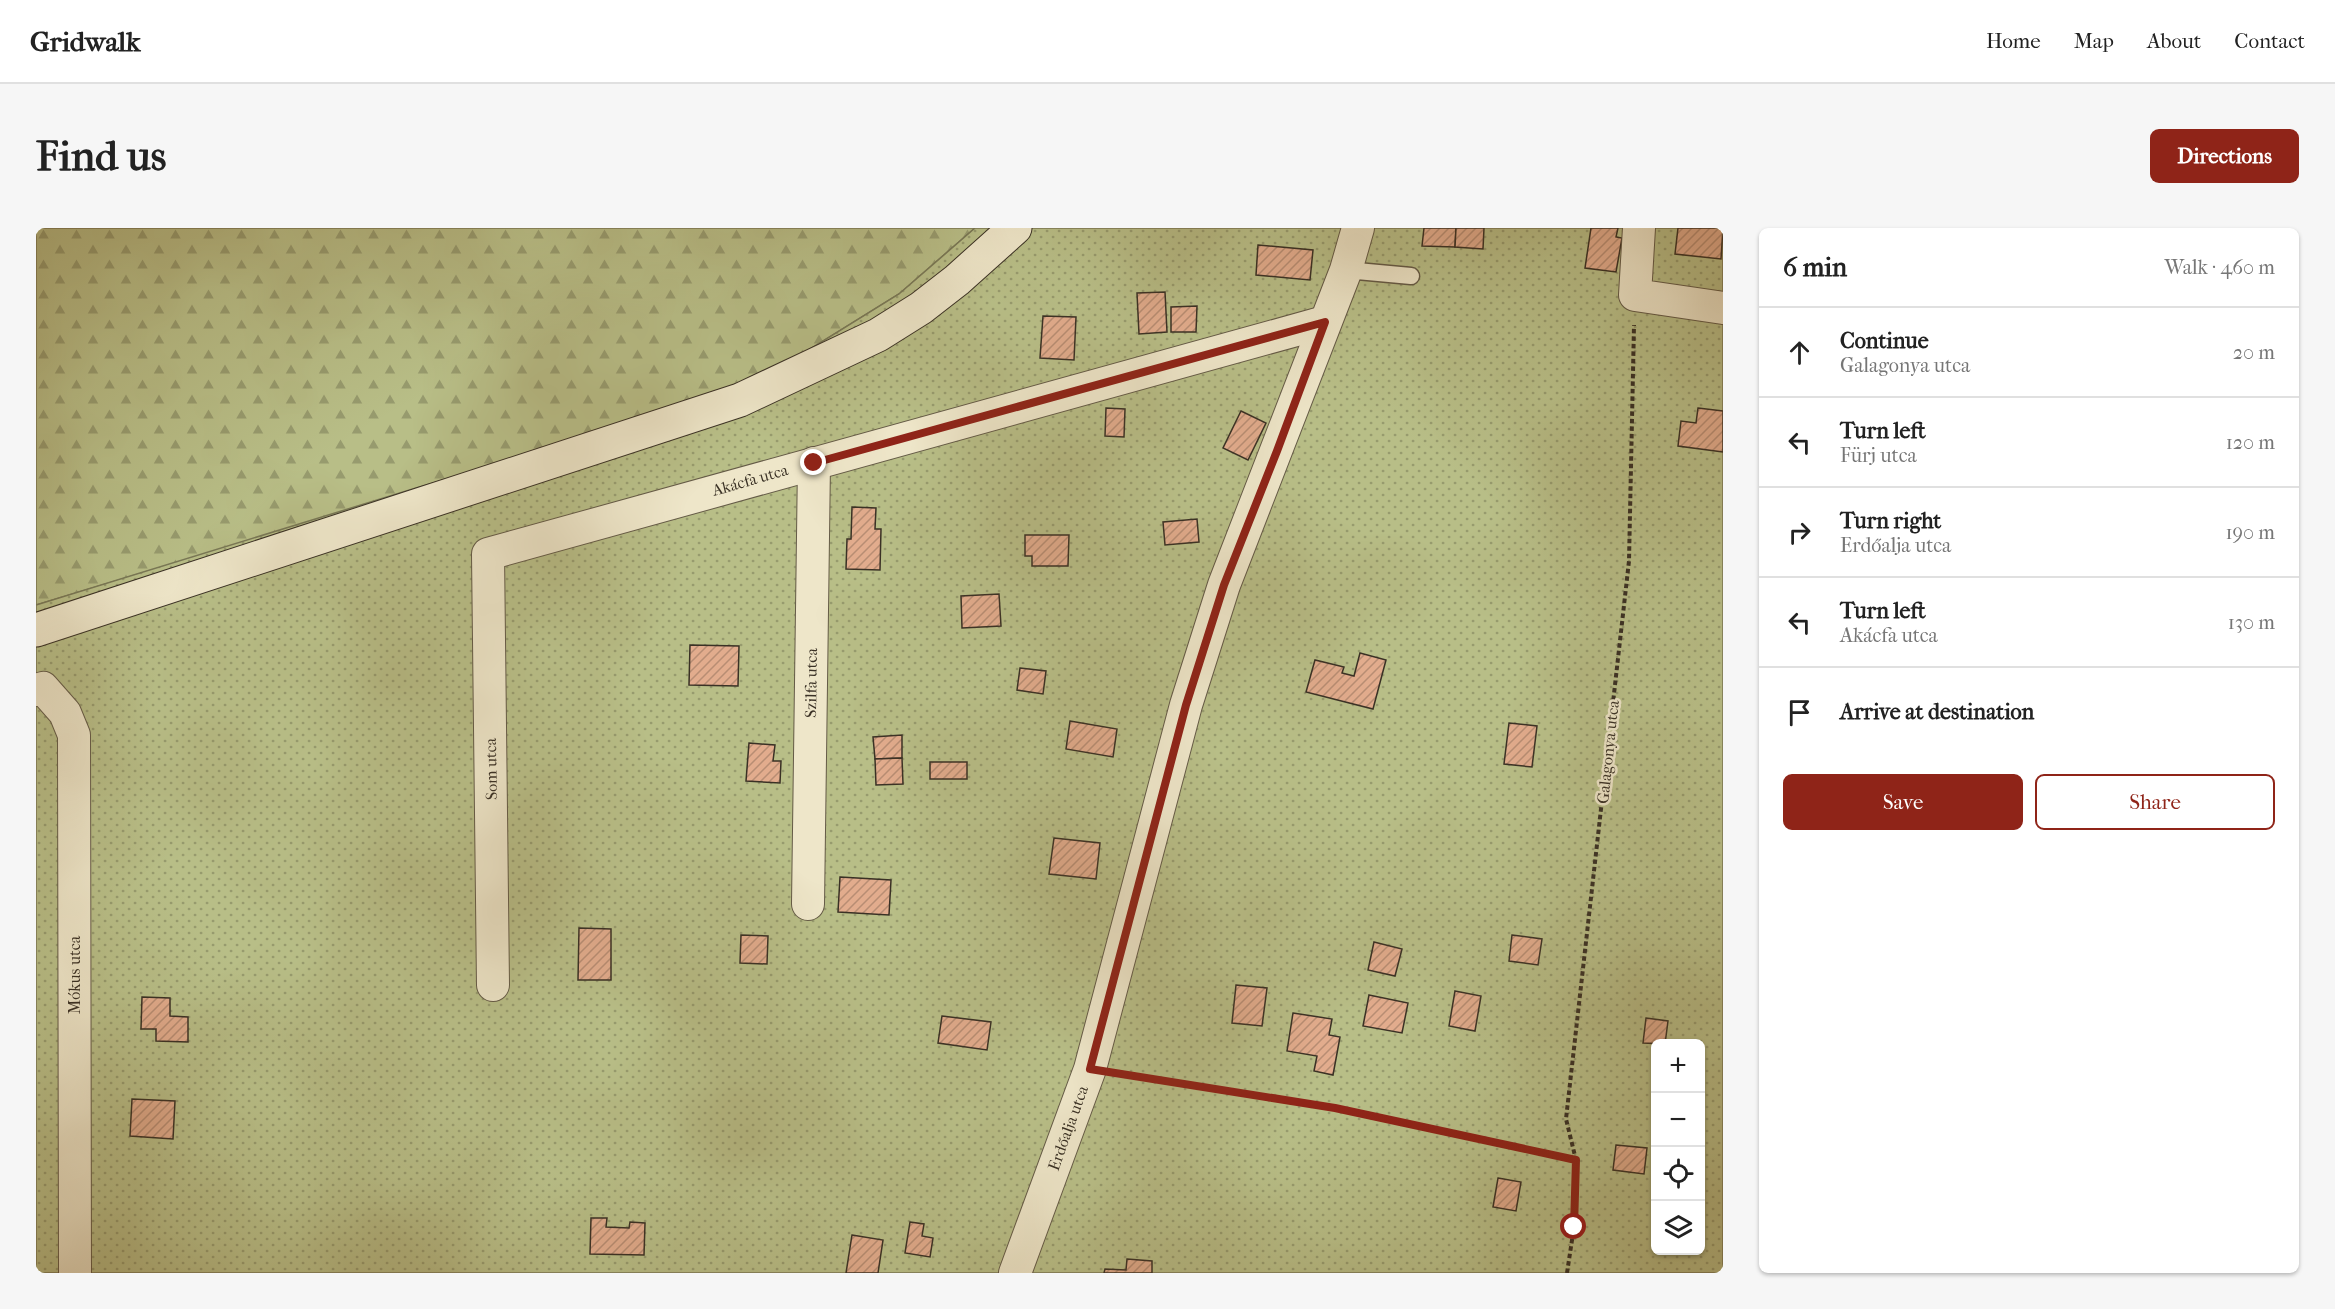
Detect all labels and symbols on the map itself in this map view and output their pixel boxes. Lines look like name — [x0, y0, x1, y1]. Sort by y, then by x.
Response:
route end — [800, 449, 826, 475]
street label: Akácfa utca — [709, 460, 791, 500]
street label: Szilfa utca — [801, 647, 821, 718]
street label: Galagonya utca — [1593, 699, 1623, 805]
street label: Som utca — [481, 737, 501, 800]
street label: Mókus utca — [65, 935, 84, 1014]
street label: Erdőalja utca — [1044, 1082, 1092, 1173]
route start — [1560, 1213, 1586, 1239]

